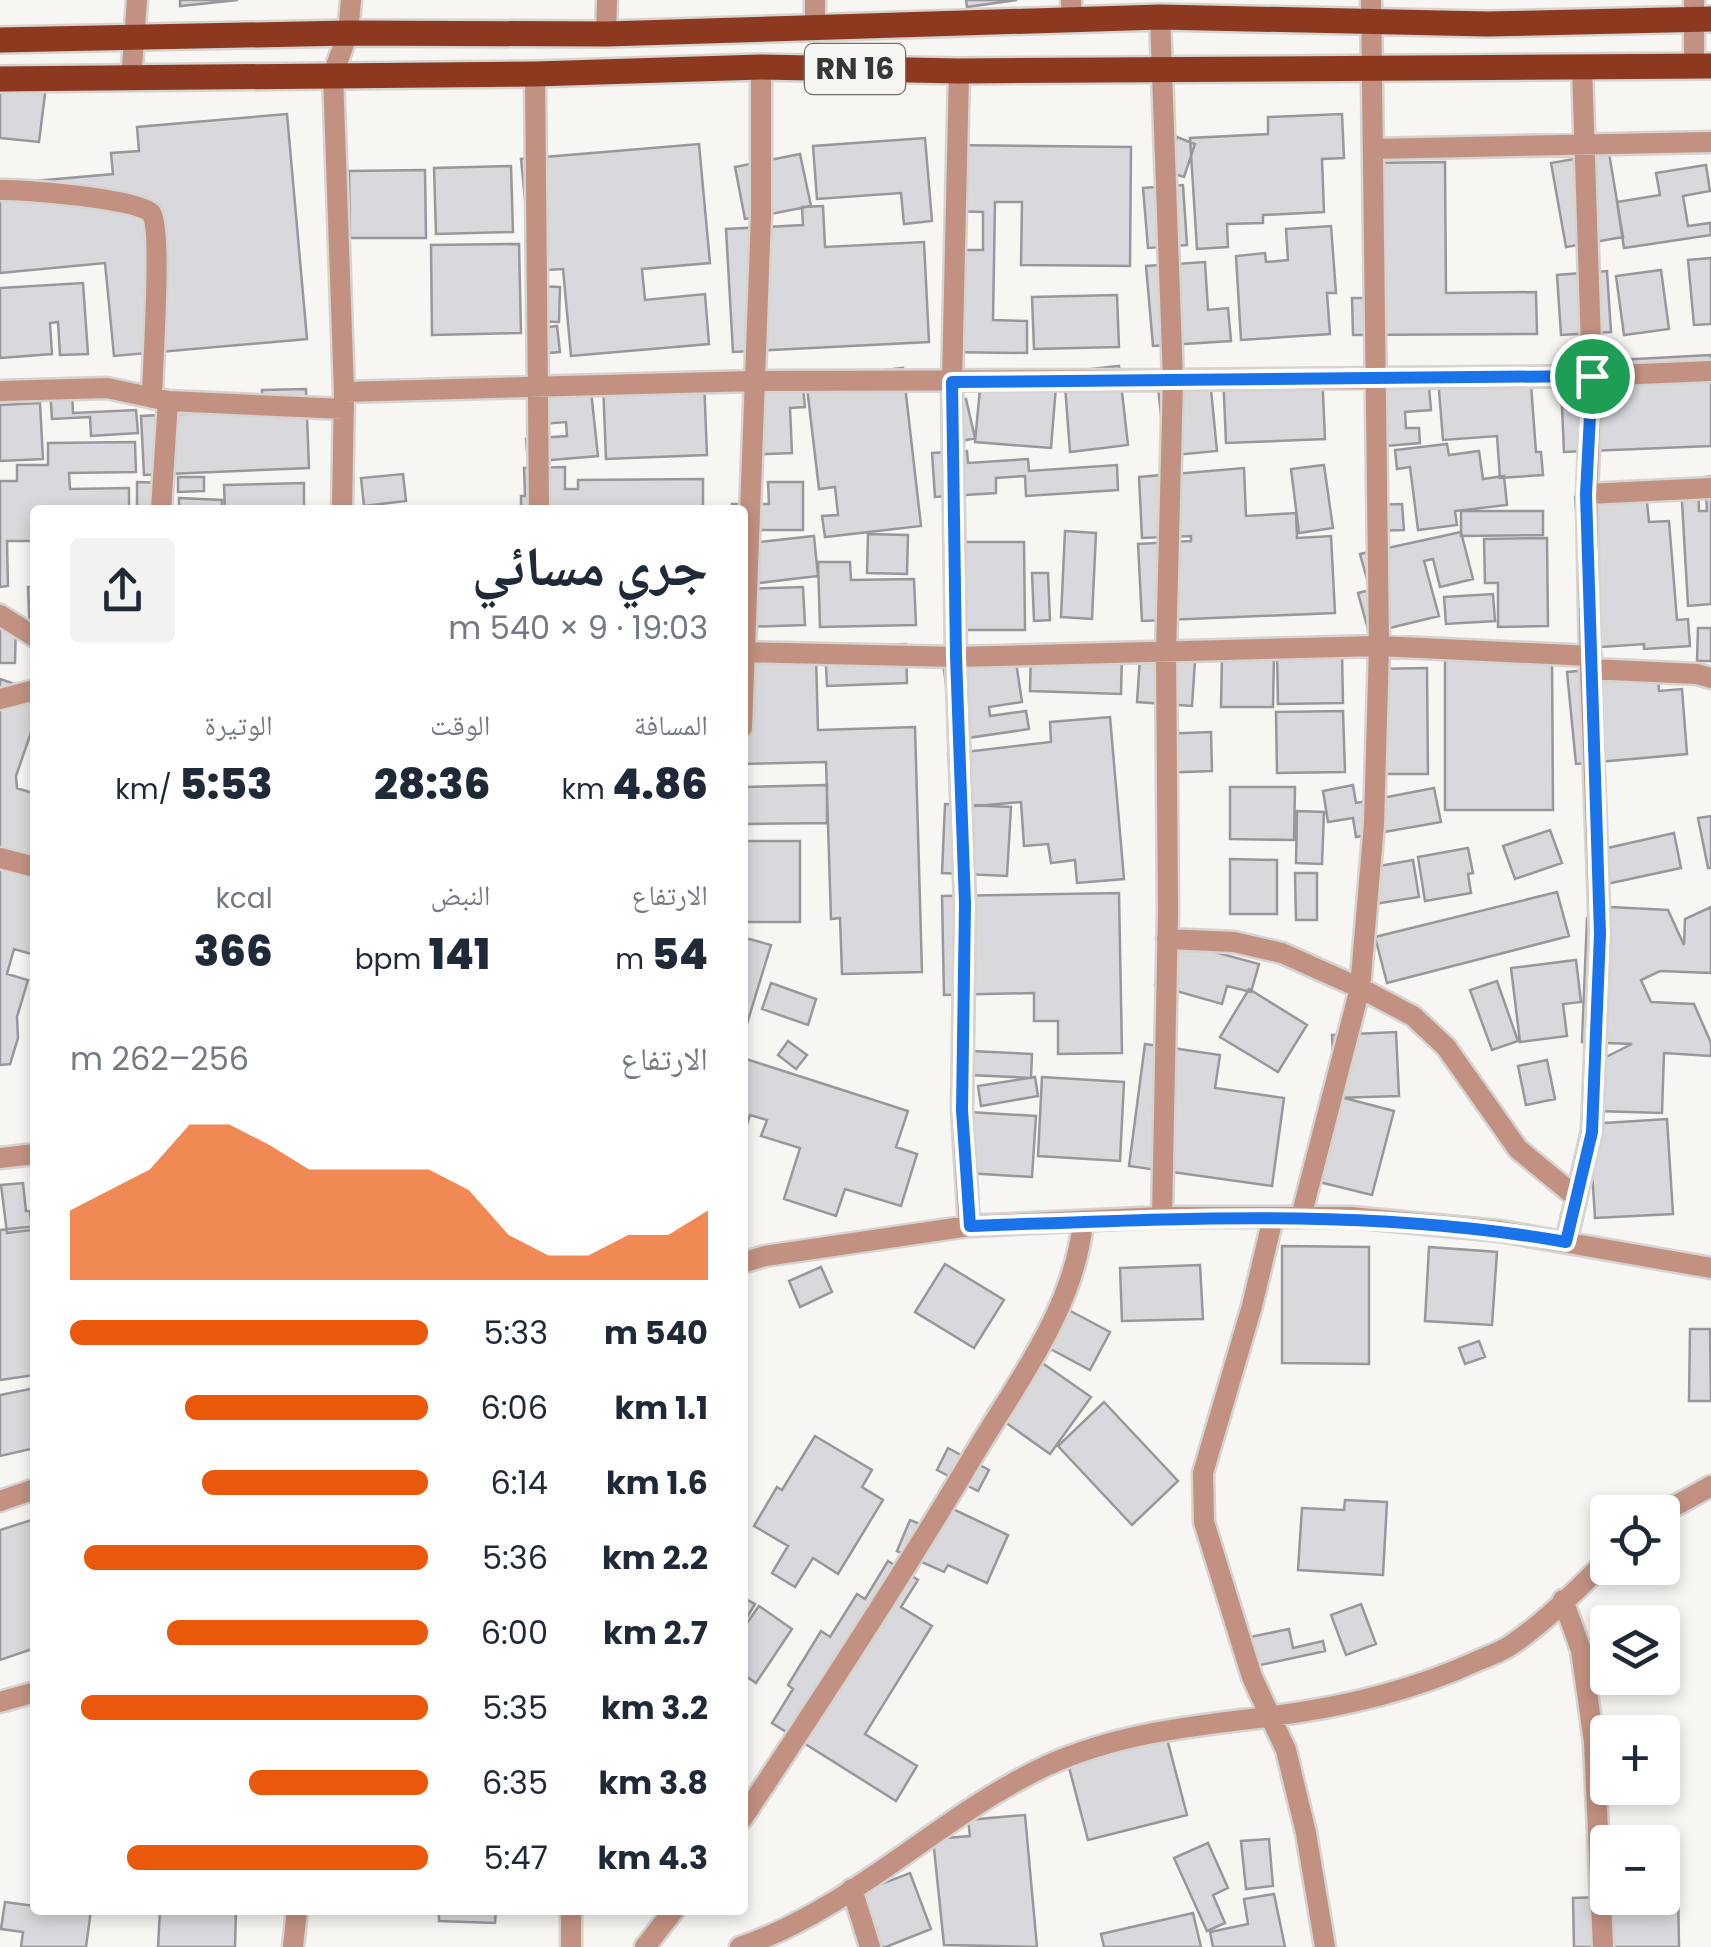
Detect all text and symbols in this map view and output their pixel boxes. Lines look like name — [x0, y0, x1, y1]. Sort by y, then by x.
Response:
road number: RN 16 — [805, 44, 905, 94]
pin — [1550, 334, 1635, 419]
icon: arrive — [1565, 349, 1620, 404]
text: جري مسائي — [472, 528, 708, 605]
button: share — [70, 538, 175, 643]
text: 19:03 · 9 × 540 m — [448, 605, 708, 650]
text: الوتيرة — [205, 706, 273, 745]
text: الوقت — [430, 706, 490, 745]
text: المسافة — [634, 706, 708, 745]
text: 5:53 — [179, 755, 273, 814]
text: 28:36 — [374, 755, 490, 814]
text: 4.86 — [612, 755, 708, 814]
text: /km — [115, 770, 179, 809]
text: km — [561, 770, 612, 809]
text: النبض — [431, 876, 490, 915]
text: الارتفاع — [632, 876, 708, 915]
text: kcal — [215, 879, 273, 918]
text: 366 — [194, 922, 273, 981]
text: 141 — [429, 925, 490, 984]
text: 54 — [651, 925, 708, 984]
text: bpm — [355, 940, 429, 979]
text: m — [615, 940, 651, 979]
text: 256–262 m — [70, 1036, 249, 1081]
text: الارتفاع — [621, 1036, 708, 1081]
text: 5:33 — [483, 1310, 548, 1355]
text: 540 m — [604, 1310, 708, 1355]
text: 6:06 — [480, 1385, 548, 1430]
text: 1.1 km — [614, 1385, 708, 1430]
text: 6:14 — [490, 1460, 548, 1505]
text: 1.6 km — [606, 1460, 708, 1505]
map controls — [1590, 1495, 1680, 1915]
button: locate — [1590, 1495, 1680, 1585]
text: 5:36 — [482, 1535, 548, 1580]
text: 2.2 km — [602, 1535, 708, 1580]
button: layers — [1590, 1605, 1680, 1695]
text: 6:00 — [481, 1610, 548, 1655]
text: 2.7 km — [603, 1610, 708, 1655]
text: 5:35 — [482, 1685, 548, 1730]
text: 3.2 km — [601, 1685, 708, 1730]
button: + — [1590, 1715, 1680, 1805]
text: 6:35 — [482, 1760, 548, 1805]
text: 3.8 km — [598, 1760, 708, 1805]
button: − — [1590, 1825, 1680, 1915]
text: 5:47 — [483, 1835, 548, 1880]
text: 4.3 km — [597, 1835, 708, 1880]

